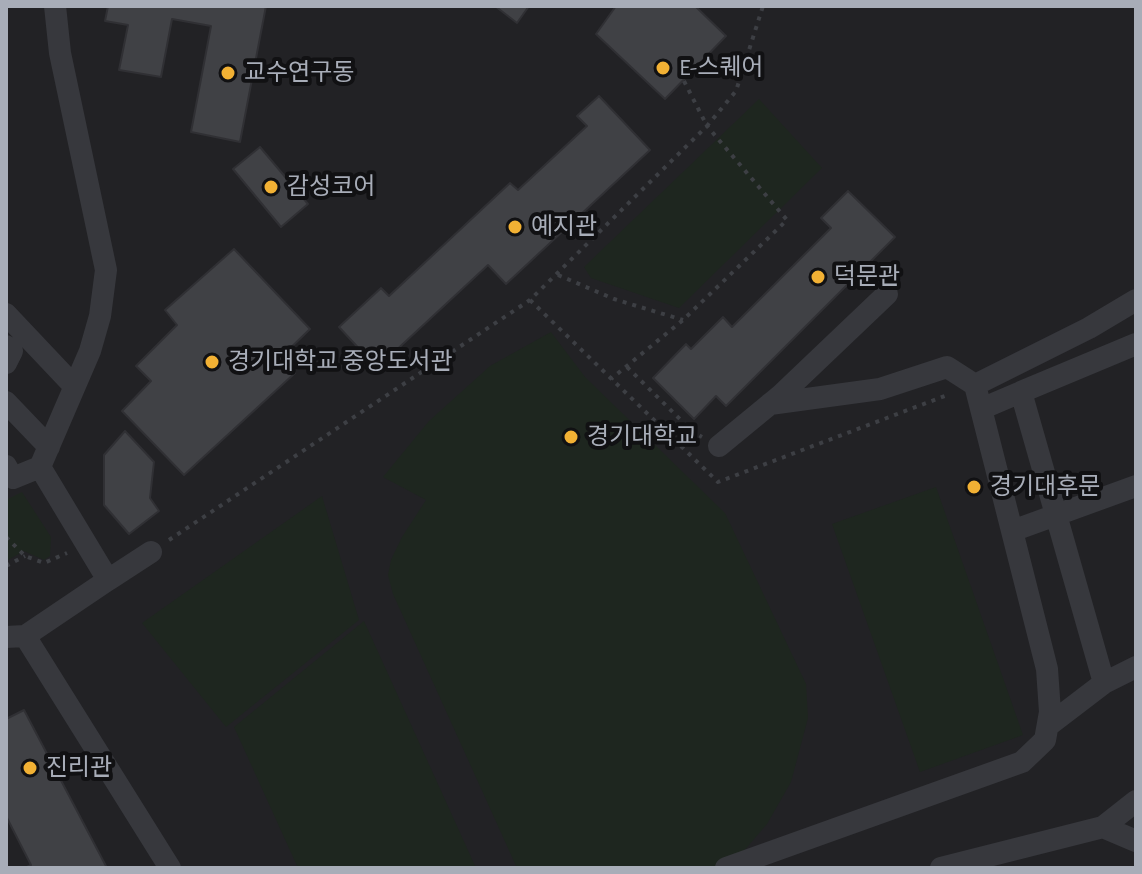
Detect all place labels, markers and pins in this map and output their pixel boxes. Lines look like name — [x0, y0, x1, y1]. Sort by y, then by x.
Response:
place label: E-스퀘어 — [679, 54, 763, 82]
place label: 교수연구동 — [244, 59, 354, 87]
marker: E-스퀘어 — [654, 59, 672, 77]
marker: 교수연구동 — [219, 64, 237, 82]
place label: 감성코어 — [287, 173, 375, 201]
marker: 감성코어 — [262, 178, 280, 196]
place label: 예지관 — [531, 213, 597, 241]
marker: 예지관 — [506, 218, 524, 236]
place label: 덕문관 — [834, 263, 900, 291]
marker: 덕문관 — [809, 268, 827, 286]
place label: 경기대학교 중앙도서관 — [228, 348, 453, 376]
marker: 경기대학교 중앙도서관 — [203, 353, 221, 371]
place label: 경기대학교 — [587, 423, 697, 451]
marker: 경기대학교 — [562, 428, 580, 446]
place label: 경기대후문 — [990, 473, 1100, 501]
marker: 경기대후문 — [965, 478, 983, 496]
place label: 진리관 — [46, 754, 112, 782]
marker: 진리관 — [21, 759, 39, 777]

